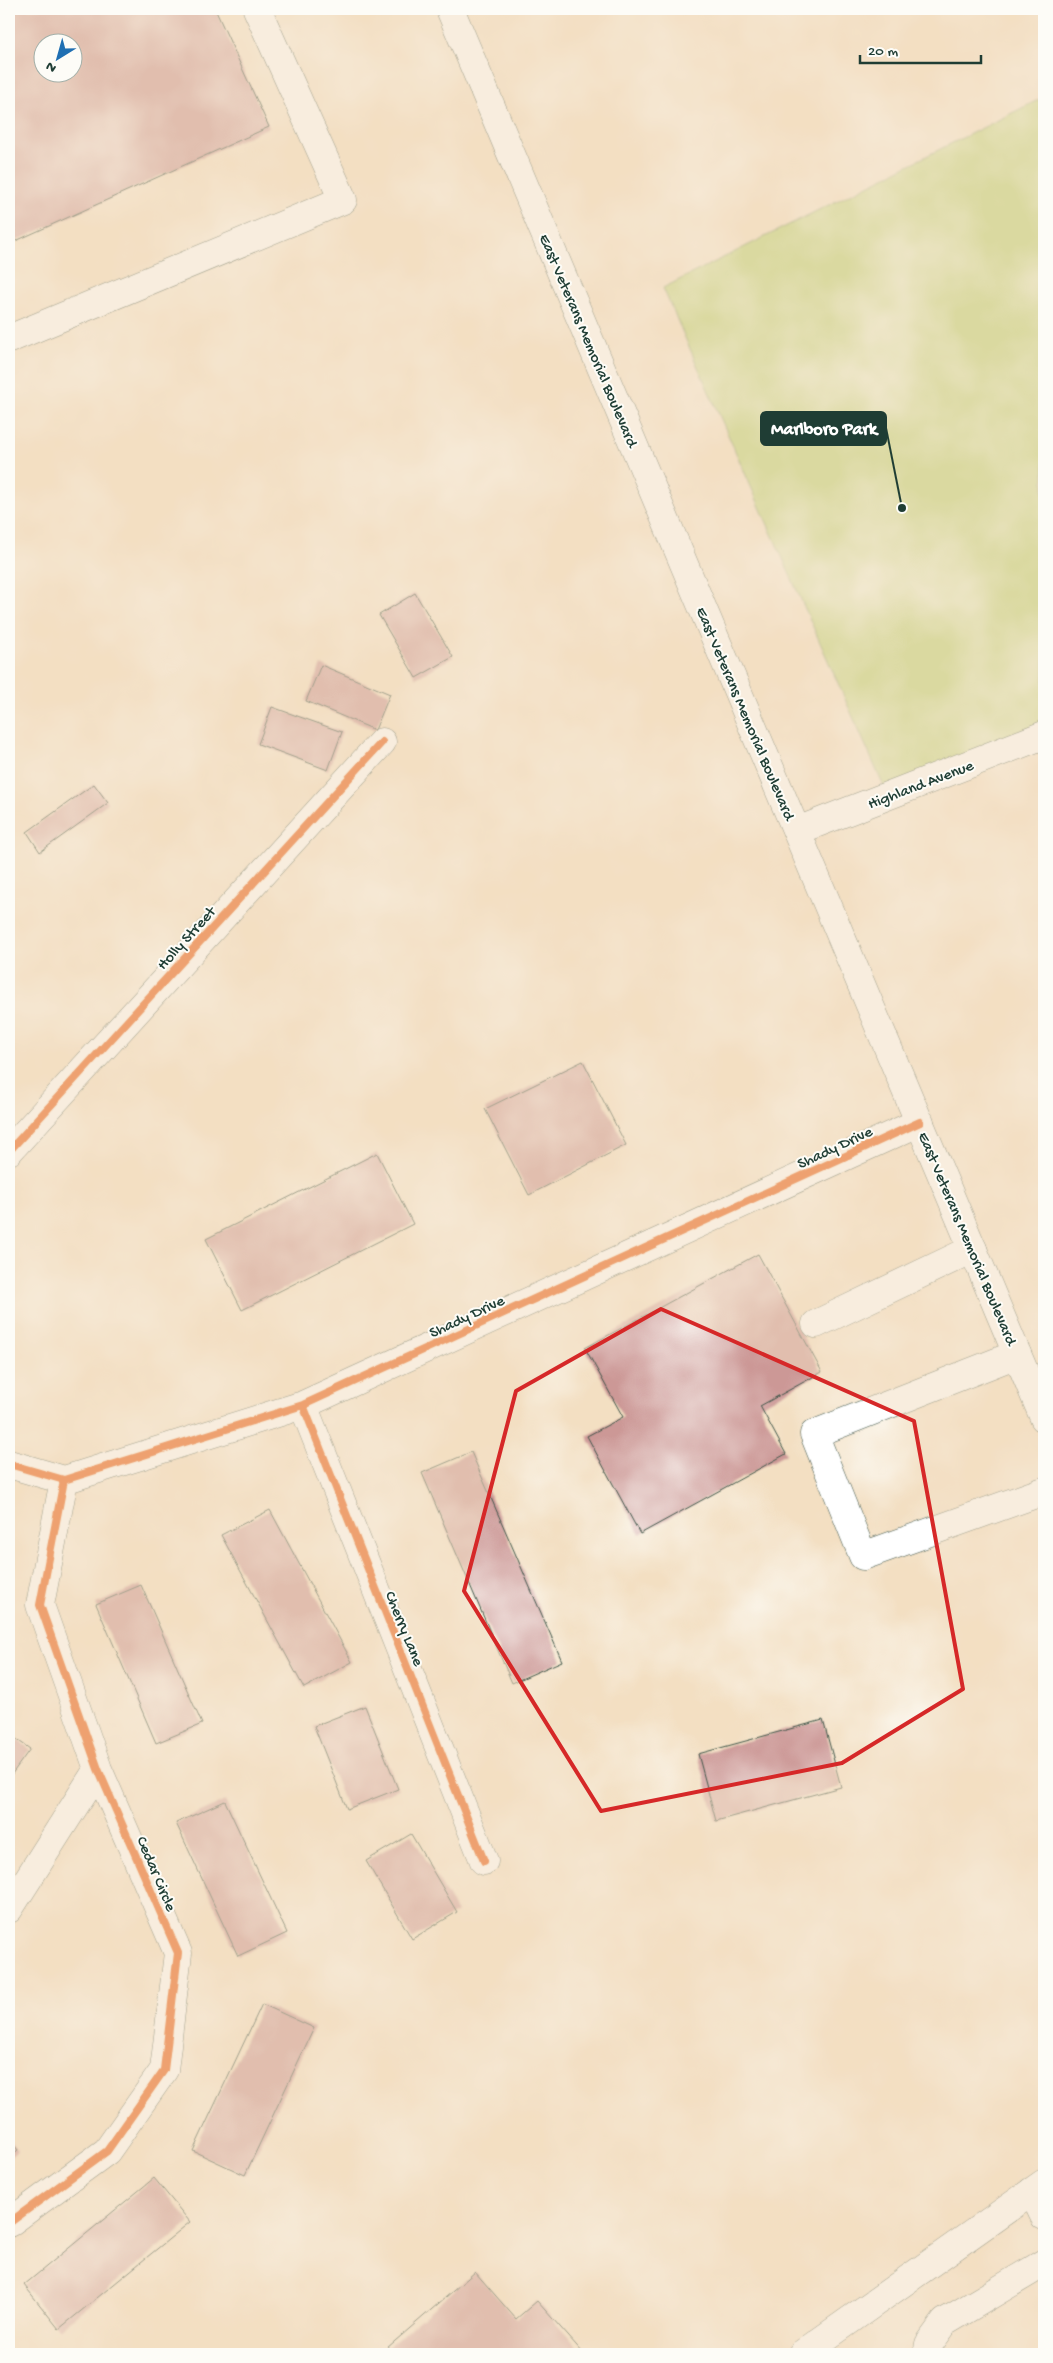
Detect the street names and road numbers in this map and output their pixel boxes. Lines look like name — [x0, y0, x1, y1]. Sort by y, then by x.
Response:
street label: East Veterans Memorial Boulevard — [533, 232, 641, 452]
street label: East Veterans Memorial Boulevard — [690, 605, 798, 825]
street label: Highland Avenue — [866, 757, 977, 815]
street label: Holly Street — [154, 903, 222, 975]
street label: Shady Drive — [795, 1123, 877, 1175]
street label: East Veterans Memorial Boulevard — [912, 1130, 1020, 1350]
street label: Shady Drive — [427, 1292, 509, 1344]
street label: Cherry Lane — [379, 1589, 427, 1670]
street label: Cedar Circle — [130, 1834, 179, 1915]

